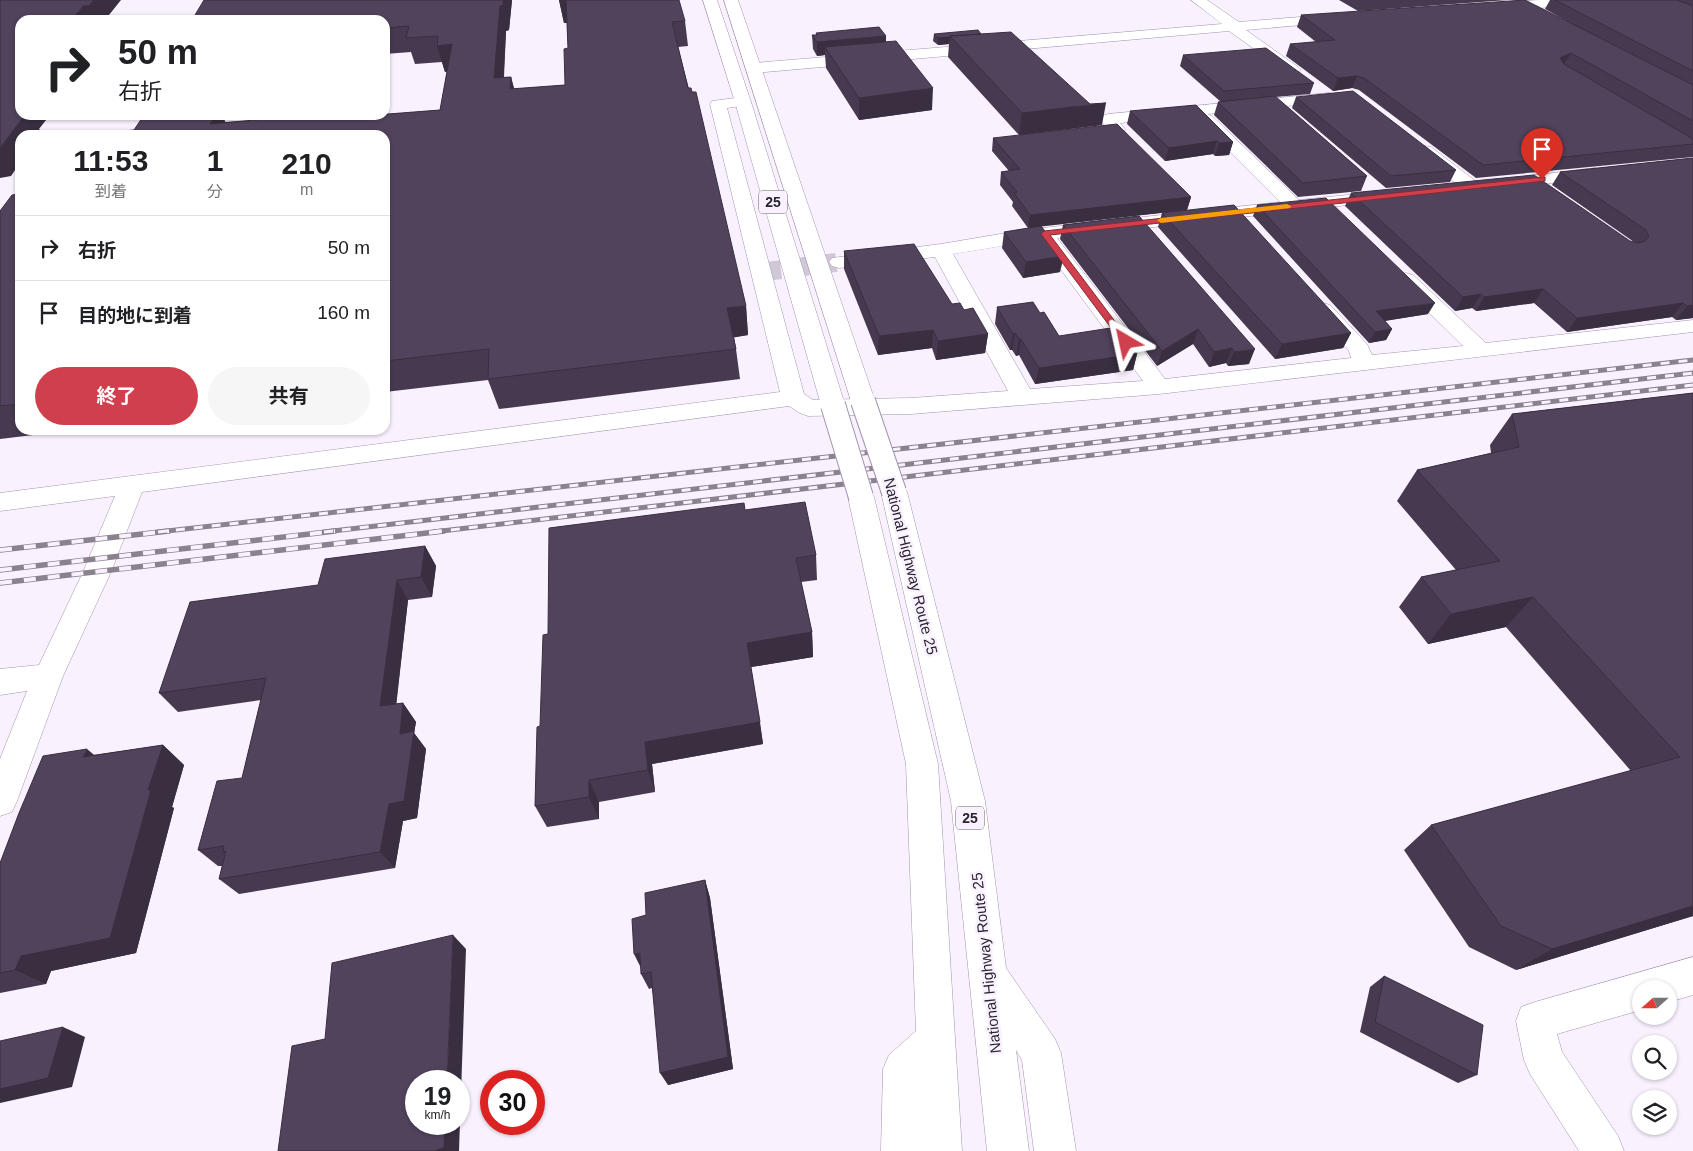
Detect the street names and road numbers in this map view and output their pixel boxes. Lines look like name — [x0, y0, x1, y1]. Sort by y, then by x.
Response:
road number: 25 — [759, 190, 787, 213]
street label: National Highway Route 25 — [881, 476, 941, 656]
road number: 25 — [956, 806, 984, 830]
street label: National Highway Route 25 — [968, 872, 1004, 1054]

